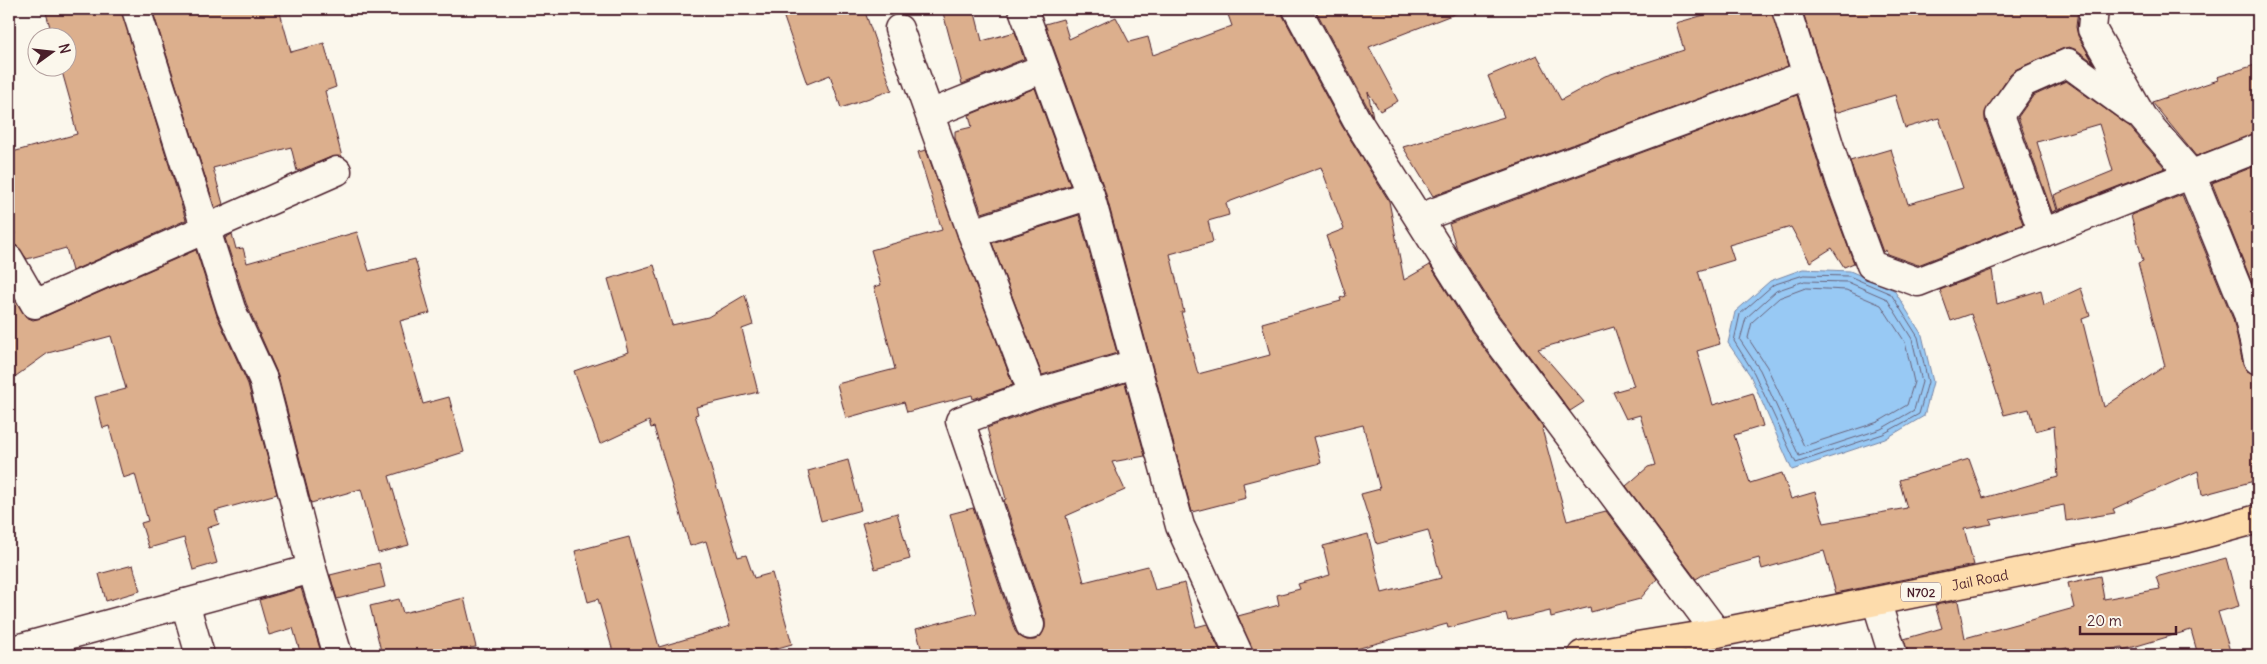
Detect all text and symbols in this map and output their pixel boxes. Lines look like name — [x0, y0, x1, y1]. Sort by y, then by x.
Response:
north arrow — [28, 28, 78, 78]
text: N — [55, 42, 75, 56]
street label: Jail Road — [1950, 566, 2010, 595]
road number: N702 — [1901, 582, 1941, 602]
scale bar — [2080, 604, 2176, 636]
text: 20 m — [2087, 611, 2122, 630]

